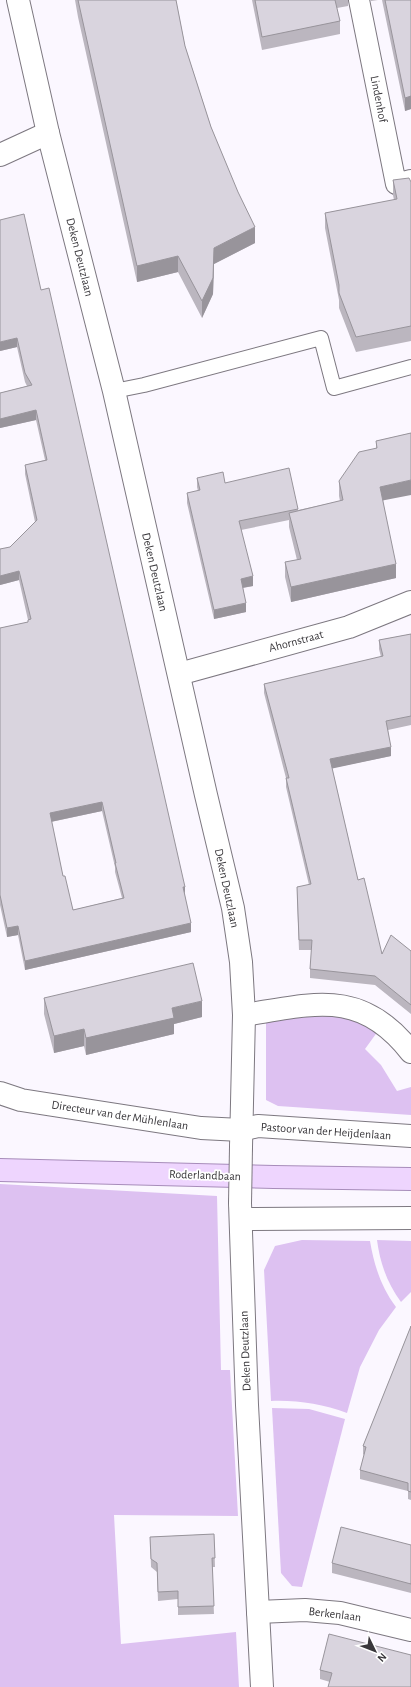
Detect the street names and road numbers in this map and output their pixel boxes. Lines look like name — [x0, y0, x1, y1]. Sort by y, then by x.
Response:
street label: Lindenhof — [369, 75, 390, 125]
street label: Deken Deutzlaan — [64, 216, 96, 298]
street label: Deken Deutzlaan — [140, 531, 170, 613]
street label: Ahornstraat — [267, 628, 325, 654]
street label: Deken Deutzlaan — [213, 847, 241, 929]
street label: Directeur van der Mühlenlaan — [51, 1098, 189, 1132]
street label: Pastoor van der Heijdenlaan — [260, 1120, 392, 1143]
street label: Roderlandbaan — [169, 1168, 241, 1182]
street label: Deken Deutzlaan — [238, 1311, 252, 1391]
street label: Berkenlaan — [308, 1605, 362, 1623]

